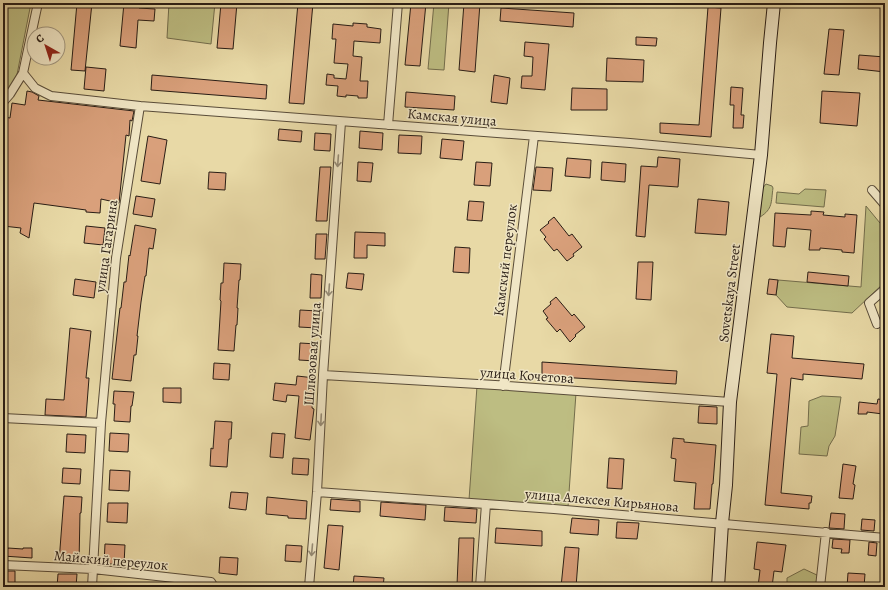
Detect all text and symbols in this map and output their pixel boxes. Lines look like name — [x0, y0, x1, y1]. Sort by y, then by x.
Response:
north arrow — [26, 26, 66, 66]
text: С — [33, 31, 48, 47]
street label: Камская улица — [407, 104, 498, 131]
one-way arrow — [335, 154, 342, 167]
street label: улица Гагарина — [90, 198, 122, 295]
street label: Камский переулок — [489, 203, 522, 317]
street label: Sovetskaya Street — [714, 242, 745, 343]
one-way arrow — [326, 283, 333, 296]
street label: Шлюзовая улица — [299, 301, 326, 406]
street label: улица Кочетова — [479, 363, 575, 388]
one-way arrow — [317, 413, 324, 426]
street label: улица Алексея Кирьянова — [523, 484, 680, 517]
one-way arrow — [308, 543, 316, 556]
street label: Майский переулок — [53, 546, 169, 575]

